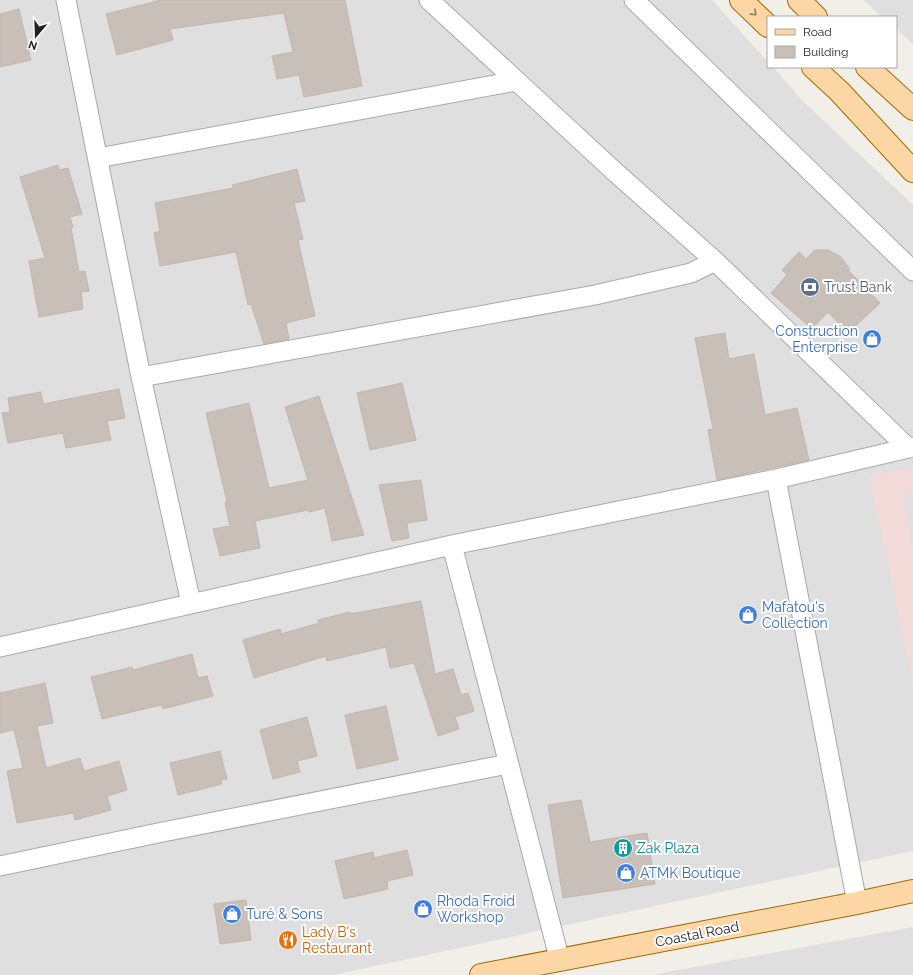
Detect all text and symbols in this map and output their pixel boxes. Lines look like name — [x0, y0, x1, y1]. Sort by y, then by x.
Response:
one-way arrow — [749, 8, 757, 16]
north arrow — [16, 16, 56, 56]
legend — [767, 16, 897, 68]
text: Road — [803, 25, 832, 39]
text: N — [27, 37, 39, 52]
text: Building — [803, 45, 849, 59]
bank icon: Trust Bank — [799, 276, 821, 298]
place label: Trust Bank — [824, 279, 893, 295]
place label: Construction Enterprise — [775, 323, 858, 355]
shop icon: Construction Enterprise — [861, 328, 883, 350]
place label: Mafatou's Collection — [762, 599, 828, 631]
shop icon: Mafatou's Collection — [737, 604, 759, 626]
building icon: Zak Plaza — [612, 837, 634, 859]
place label: Zak Plaza — [637, 840, 699, 856]
shop icon: ATMK Boutique — [615, 862, 637, 884]
place label: ATMK Boutique — [640, 865, 741, 881]
place label: Rhoda Froid Workshop — [437, 893, 515, 925]
shop icon: Rhoda Froid Workshop — [412, 898, 434, 920]
shop icon: Turé & Sons — [221, 903, 243, 925]
place label: Turé & Sons — [246, 906, 323, 922]
street label: Coastal Road — [654, 918, 740, 950]
place label: Lady B's Restaurant — [302, 924, 372, 956]
restaurant icon: Lady B's Restaurant — [277, 929, 299, 951]

